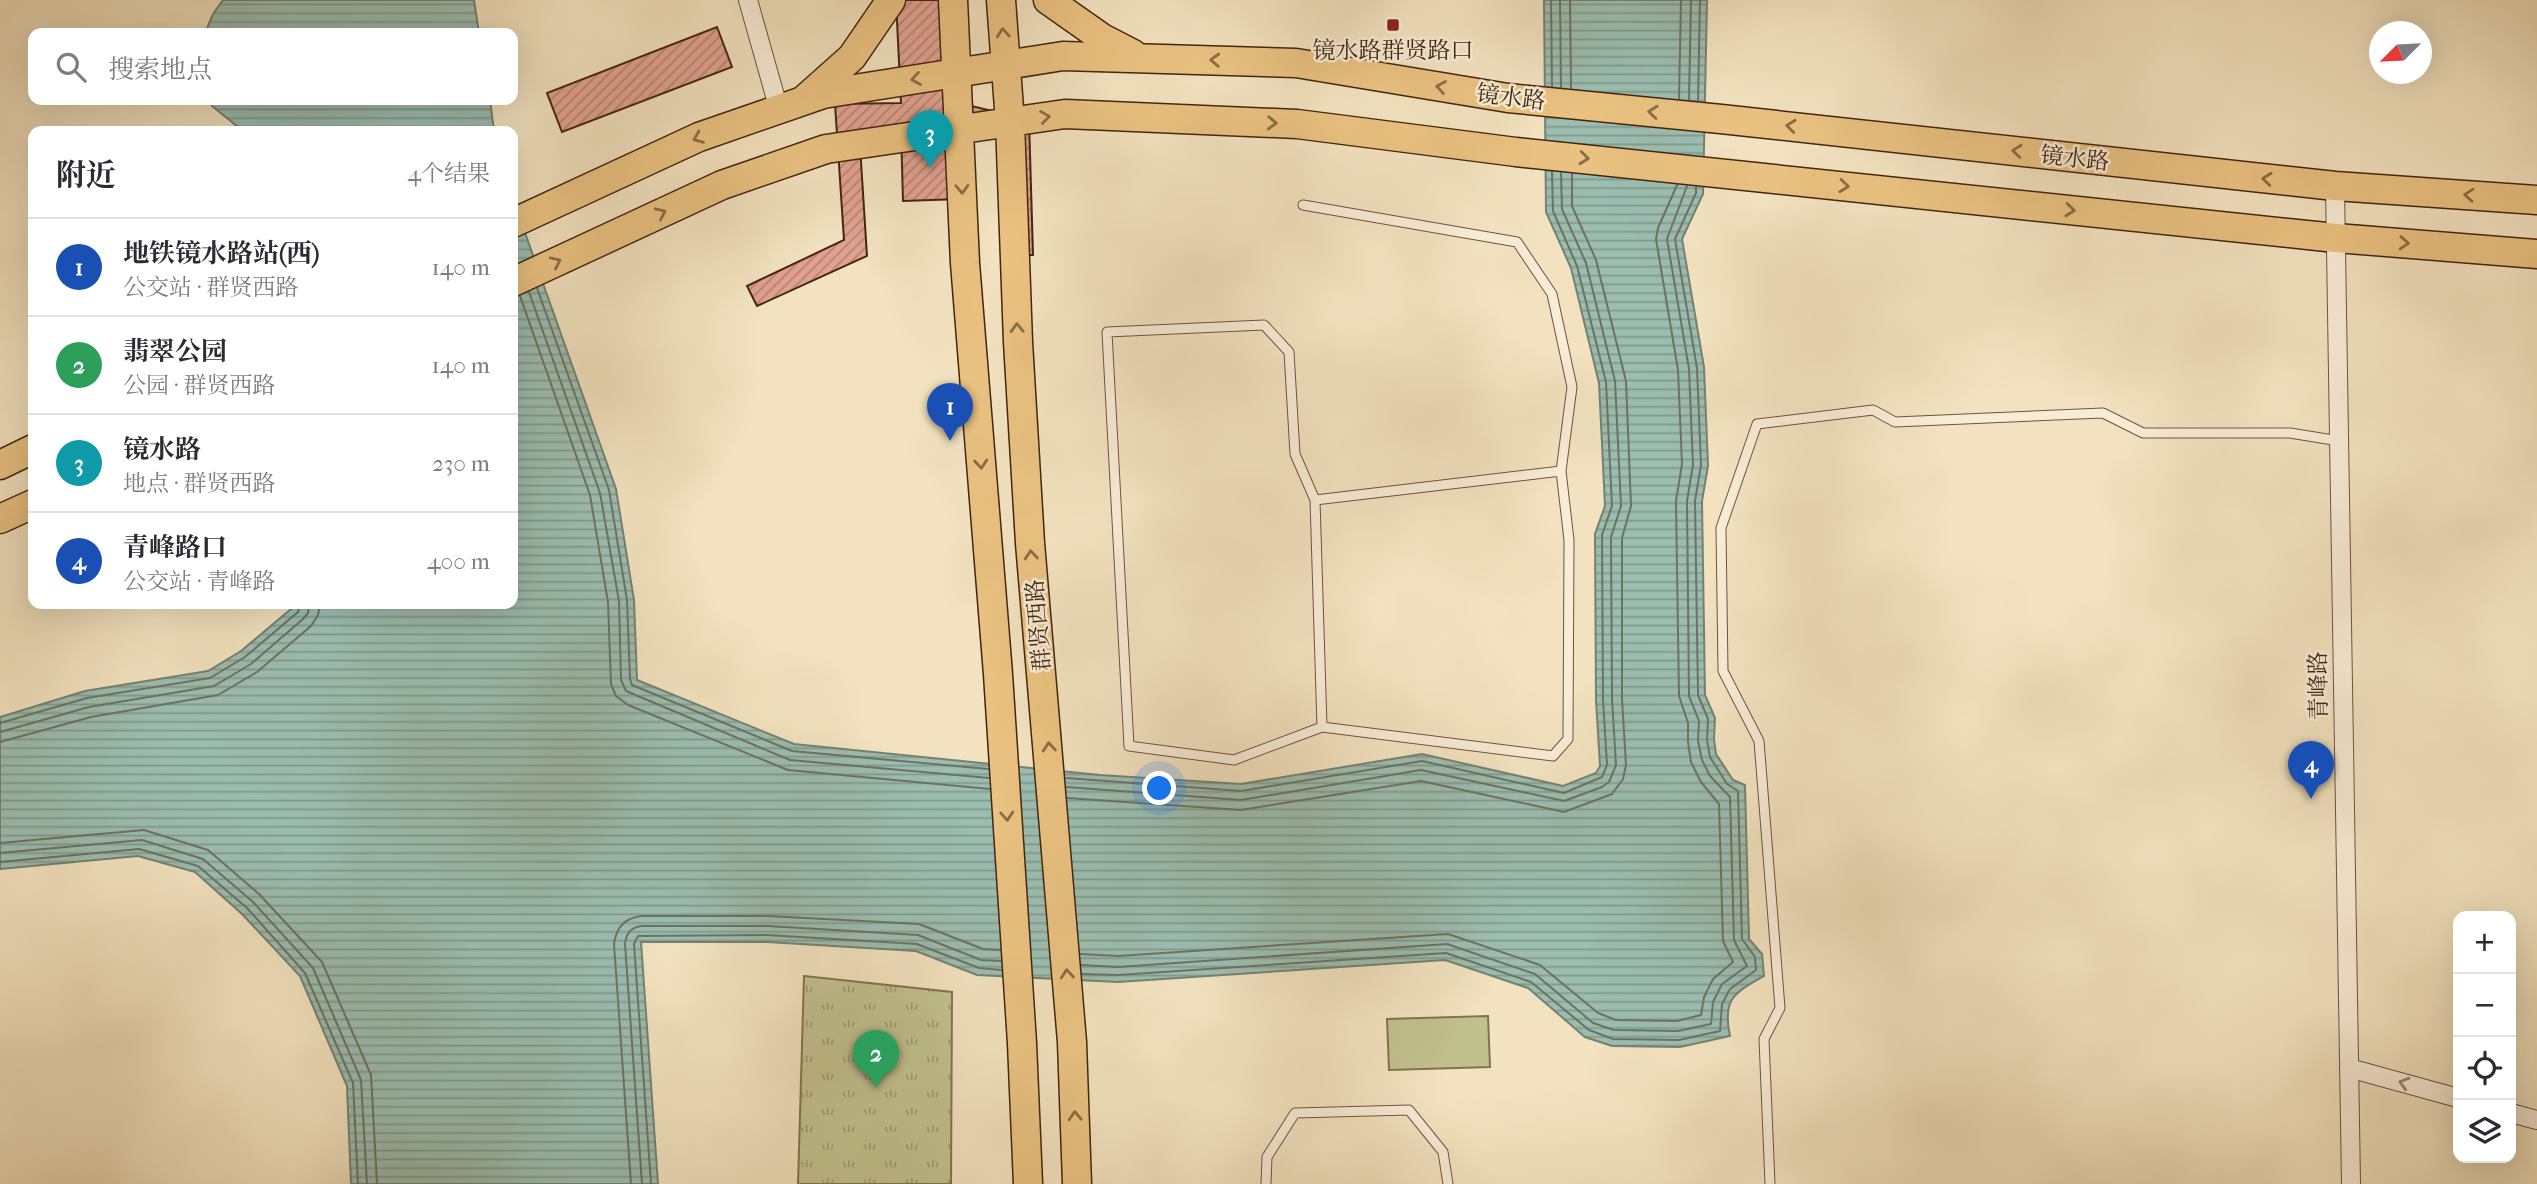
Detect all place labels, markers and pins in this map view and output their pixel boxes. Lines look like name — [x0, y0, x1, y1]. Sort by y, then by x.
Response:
marker: 镜水路群贤路口 — [1385, 17, 1401, 33]
place label: 镜水路群贤路口 — [1313, 37, 1474, 64]
pin: 3 — [907, 110, 953, 168]
pin: 1 — [927, 383, 973, 441]
pin: 4 — [2288, 741, 2334, 799]
pin: 2 — [853, 1030, 899, 1088]

